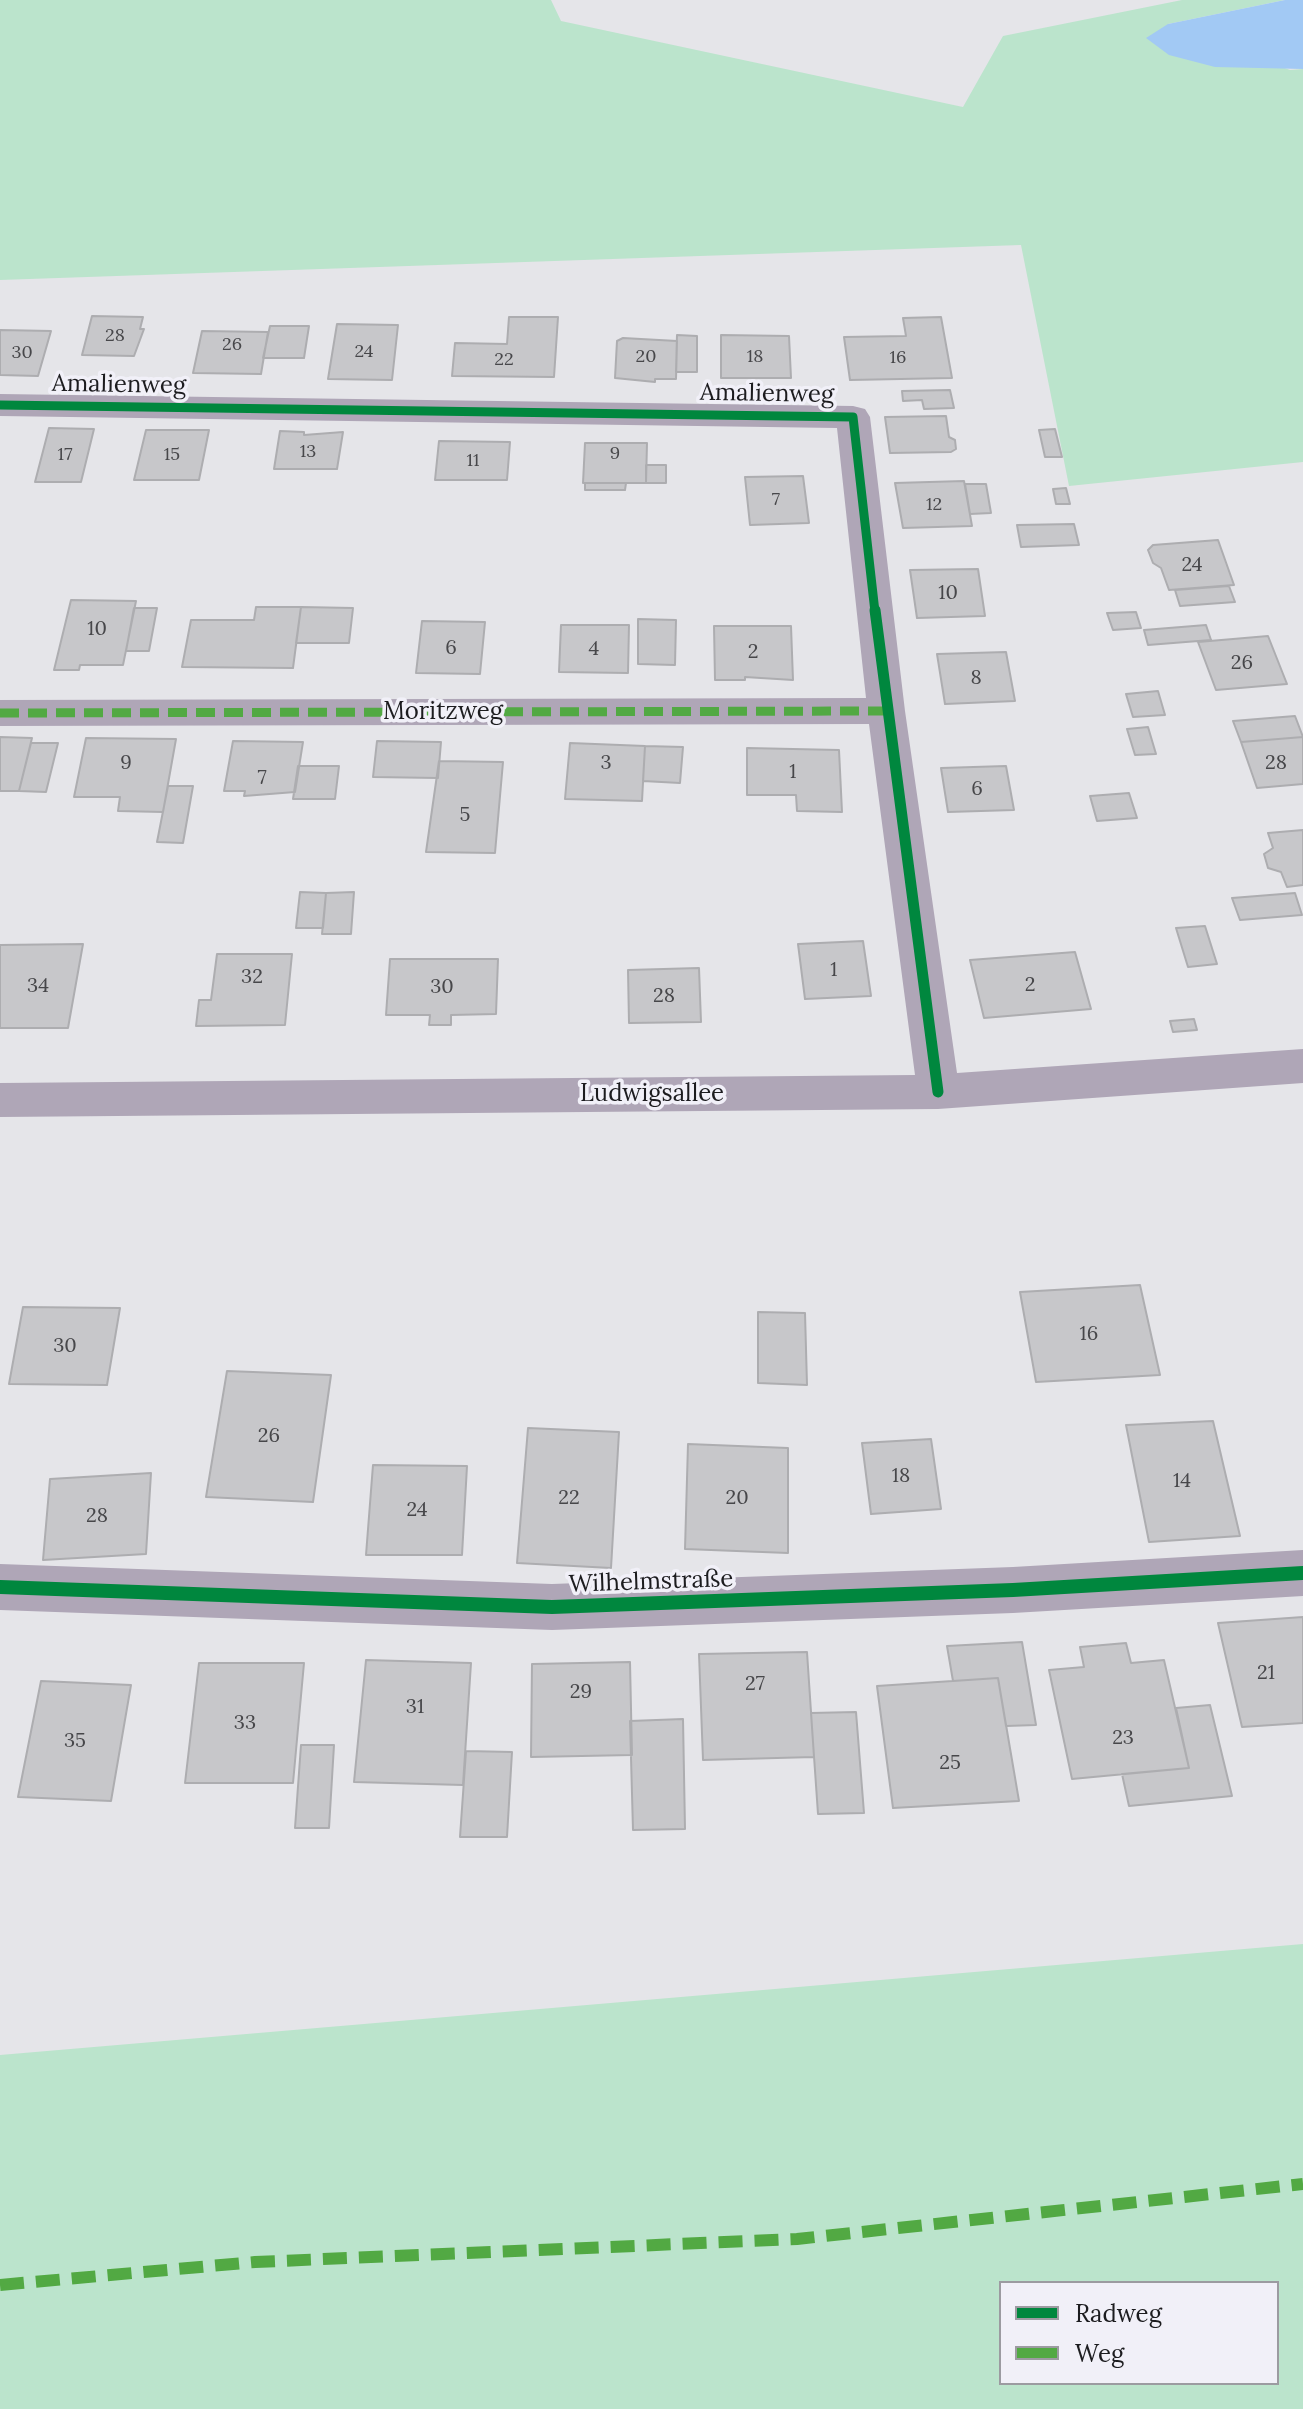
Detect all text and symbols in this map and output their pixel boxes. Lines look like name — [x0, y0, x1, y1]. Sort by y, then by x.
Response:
house number: 28 — [105, 325, 125, 347]
house number: 26 — [222, 334, 242, 356]
house number: 24 — [354, 341, 374, 363]
house number: 30 — [11, 342, 33, 364]
house number: 20 — [636, 346, 656, 368]
house number: 18 — [747, 346, 763, 368]
house number: 16 — [890, 347, 906, 369]
house number: 22 — [494, 349, 514, 371]
street label: Amalienweg — [51, 369, 187, 401]
street label: Amalienweg — [699, 378, 835, 410]
house number: 13 — [300, 441, 316, 463]
house number: 9 — [610, 443, 620, 465]
house number: 17 — [58, 444, 72, 466]
house number: 15 — [164, 444, 180, 466]
house number: 11 — [466, 450, 480, 472]
house number: 7 — [772, 489, 780, 511]
house number: 12 — [926, 494, 942, 516]
house number: 24 — [1181, 553, 1203, 577]
house number: 10 — [938, 581, 958, 605]
house number: 10 — [87, 617, 107, 641]
house number: 6 — [445, 636, 457, 660]
house number: 4 — [589, 637, 599, 661]
house number: 2 — [748, 640, 758, 664]
house number: 26 — [1231, 651, 1253, 675]
house number: 8 — [970, 666, 982, 690]
street label: Moritzweg — [383, 698, 503, 726]
house number: 9 — [120, 751, 132, 775]
house number: 3 — [600, 751, 612, 775]
house number: 28 — [1265, 751, 1287, 775]
house number: 1 — [789, 760, 797, 784]
house number: 7 — [257, 766, 267, 790]
house number: 6 — [971, 777, 983, 801]
house number: 5 — [460, 803, 470, 827]
house number: 1 — [830, 958, 838, 982]
house number: 32 — [241, 965, 263, 989]
house number: 2 — [1025, 973, 1035, 997]
house number: 34 — [27, 974, 49, 998]
house number: 30 — [430, 975, 454, 999]
house number: 28 — [653, 984, 675, 1008]
street label: Ludwigsallee — [580, 1080, 724, 1108]
house number: 16 — [1080, 1322, 1098, 1346]
house number: 30 — [53, 1334, 77, 1358]
house number: 26 — [258, 1424, 280, 1448]
house number: 18 — [892, 1464, 910, 1488]
house number: 14 — [1173, 1469, 1191, 1493]
house number: 22 — [558, 1486, 580, 1510]
house number: 20 — [725, 1486, 749, 1510]
house number: 24 — [406, 1498, 428, 1522]
house number: 28 — [86, 1504, 108, 1528]
street label: Wilhelmstraße — [568, 1565, 734, 1599]
house number: 21 — [1257, 1661, 1275, 1685]
house number: 27 — [745, 1672, 765, 1696]
house number: 29 — [570, 1680, 592, 1704]
house number: 31 — [406, 1695, 424, 1719]
house number: 33 — [234, 1711, 256, 1735]
house number: 23 — [1112, 1726, 1134, 1750]
house number: 35 — [64, 1729, 86, 1753]
house number: 25 — [939, 1751, 961, 1775]
legend — [999, 2281, 1279, 2385]
text: Radweg — [1075, 2298, 1162, 2329]
text: Weg — [1075, 2338, 1124, 2369]

